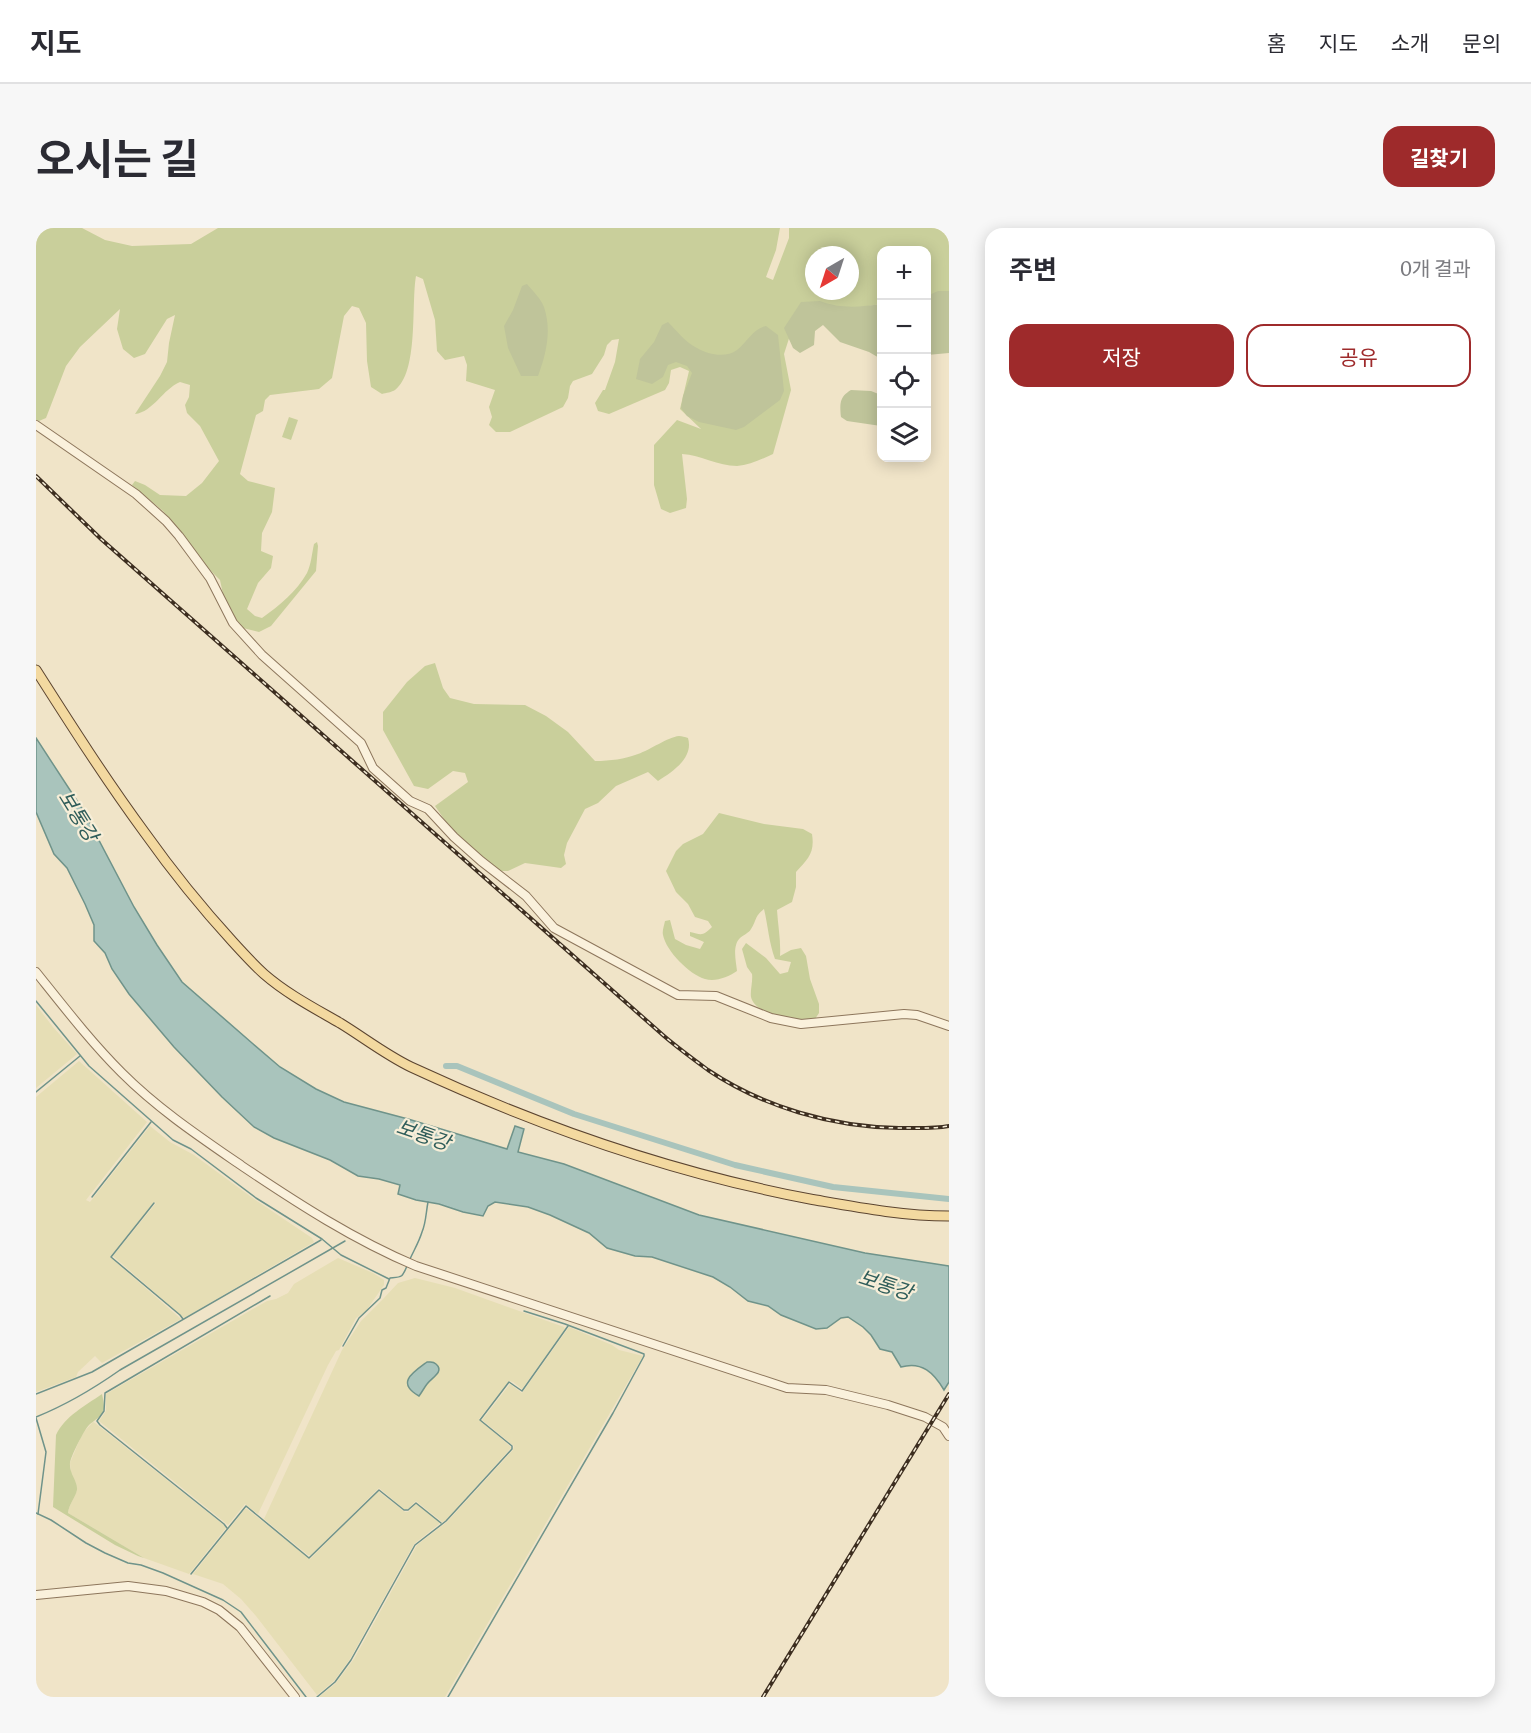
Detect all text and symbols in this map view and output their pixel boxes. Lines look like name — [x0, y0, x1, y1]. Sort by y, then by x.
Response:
text: 지도 — [30, 20, 82, 62]
text: 홈 — [1267, 26, 1286, 57]
text: 지도 — [1319, 26, 1358, 57]
text: 소개 — [1391, 26, 1429, 57]
text: 문의 — [1462, 26, 1501, 57]
text: 오시는 길 — [36, 125, 199, 187]
button: 길찾기 — [1383, 126, 1495, 187]
north arrow — [805, 246, 859, 300]
map controls — [877, 246, 931, 462]
button: + — [877, 246, 931, 300]
text: 주변 — [1009, 248, 1057, 287]
text: 0개 결과 — [1400, 252, 1471, 282]
button: − — [877, 300, 931, 354]
button: 저장 — [1009, 324, 1234, 387]
button: 공유 — [1246, 324, 1471, 387]
button: locate — [877, 354, 931, 408]
button: layers — [877, 408, 931, 462]
water label: 보통강 — [53, 784, 109, 849]
water label: 보통강 — [393, 1110, 457, 1157]
water label: 보통강 — [855, 1260, 919, 1307]

